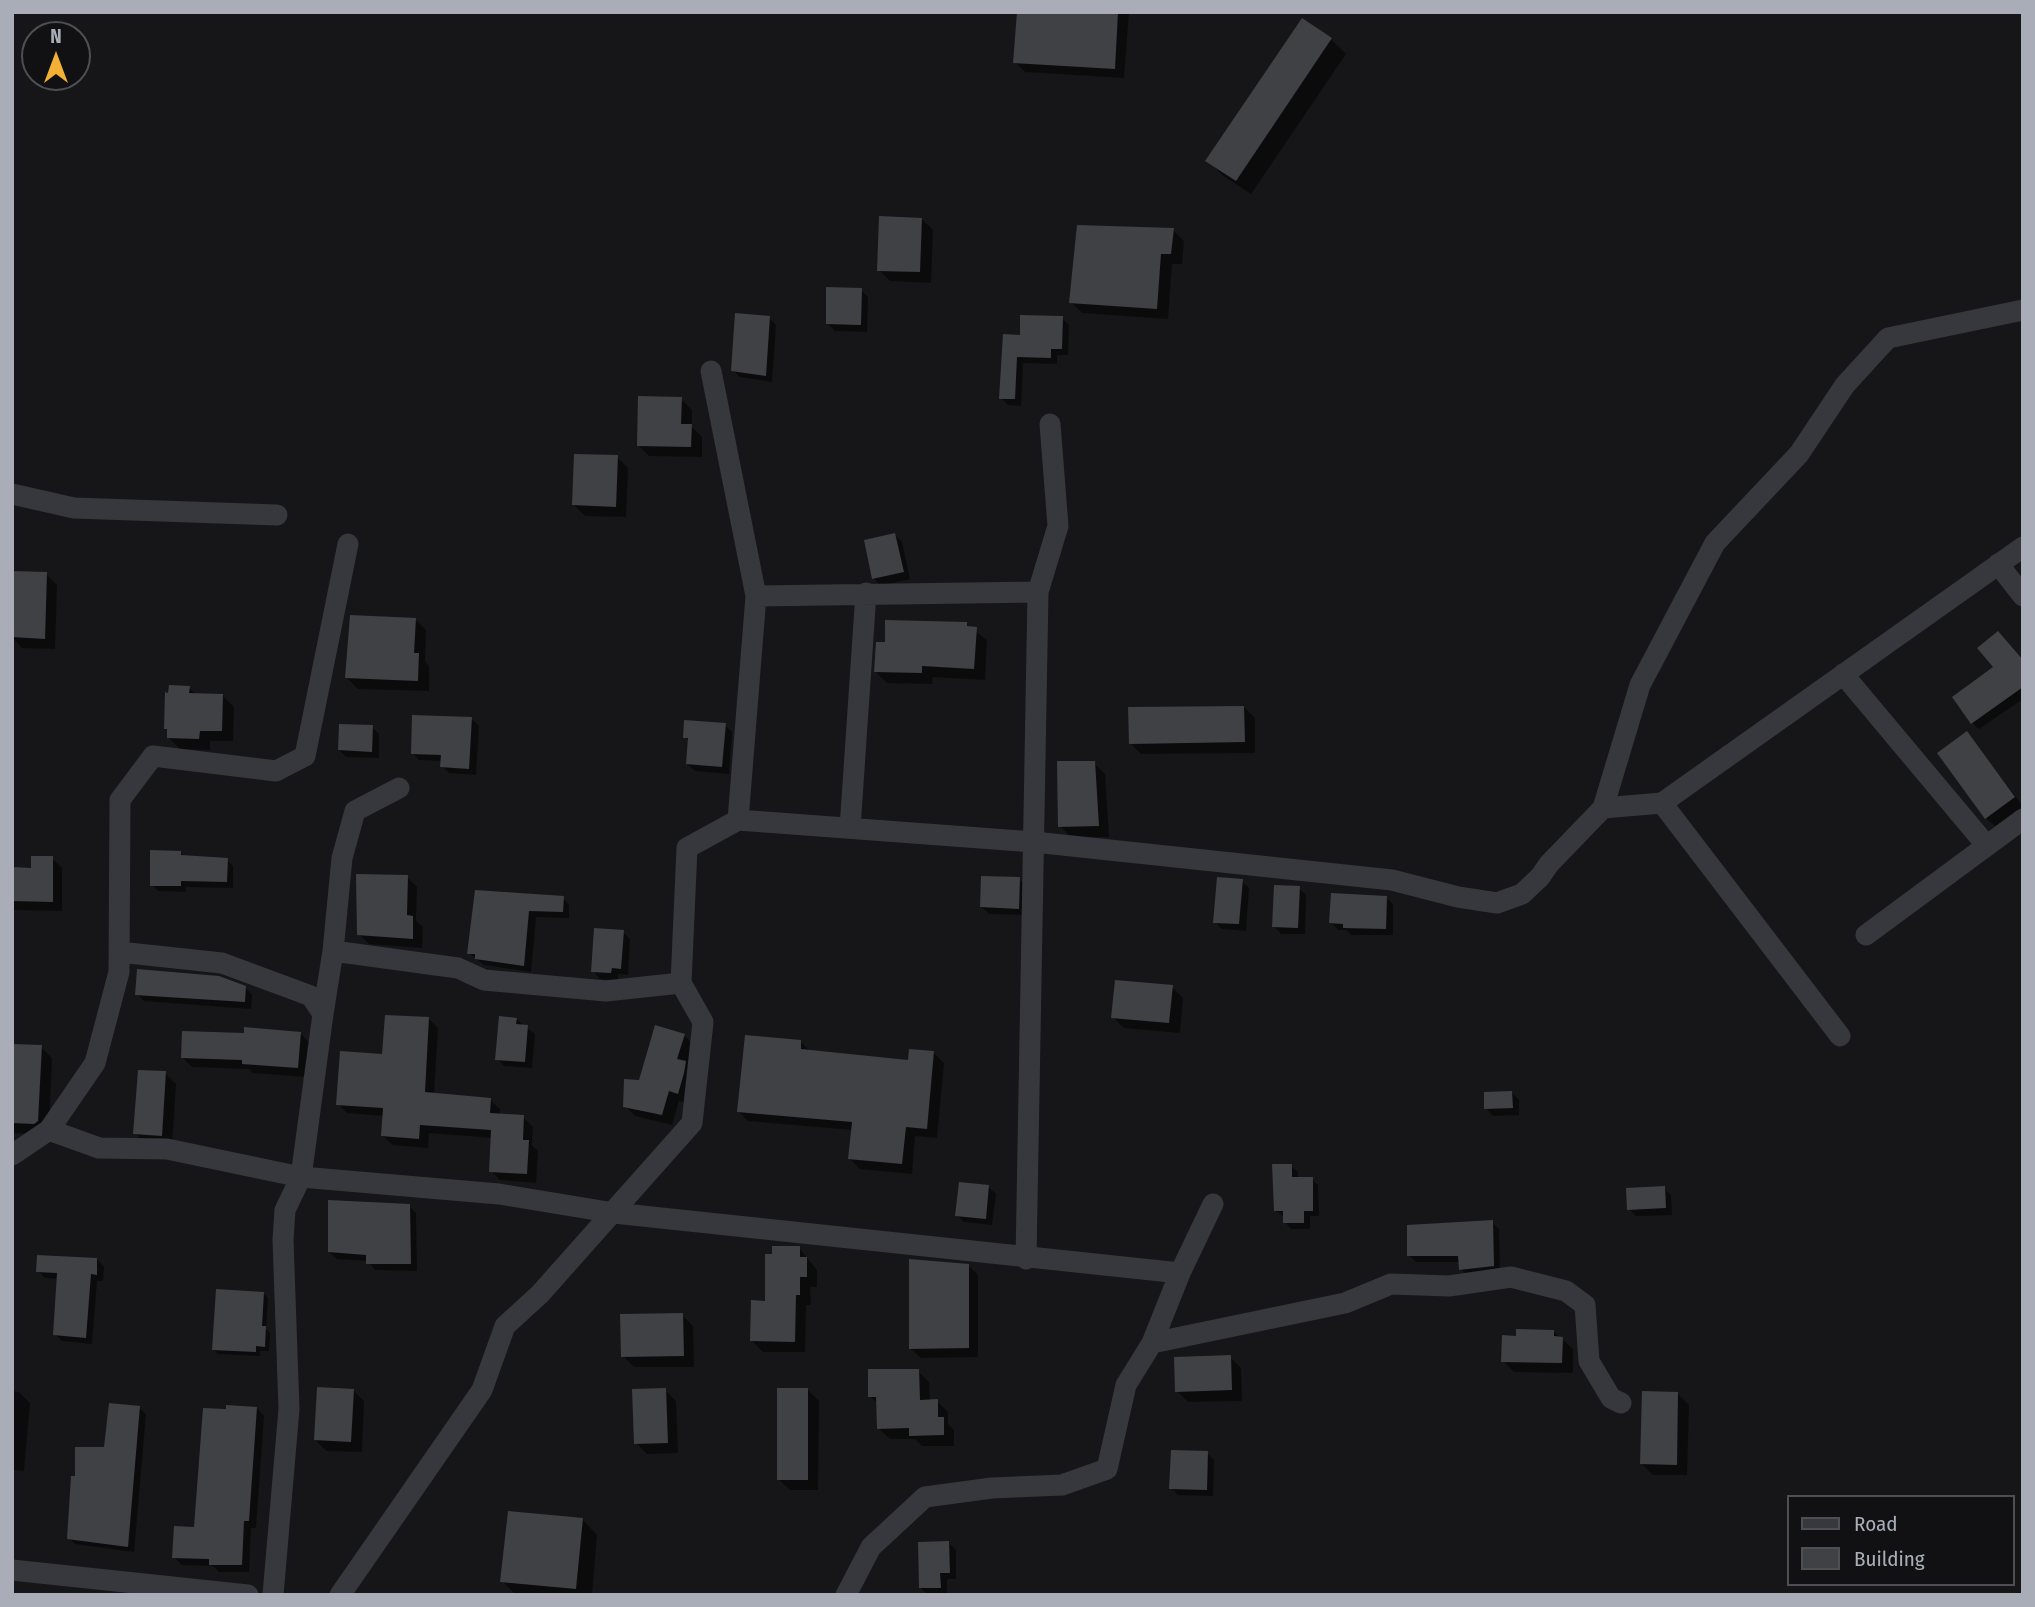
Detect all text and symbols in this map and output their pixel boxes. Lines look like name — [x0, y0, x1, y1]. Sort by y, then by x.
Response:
north arrow — [21, 21, 91, 91]
text: N — [50, 25, 62, 48]
legend — [1786, 1495, 2014, 1586]
text: Road — [1854, 1511, 1898, 1537]
text: Building — [1854, 1546, 1925, 1572]

